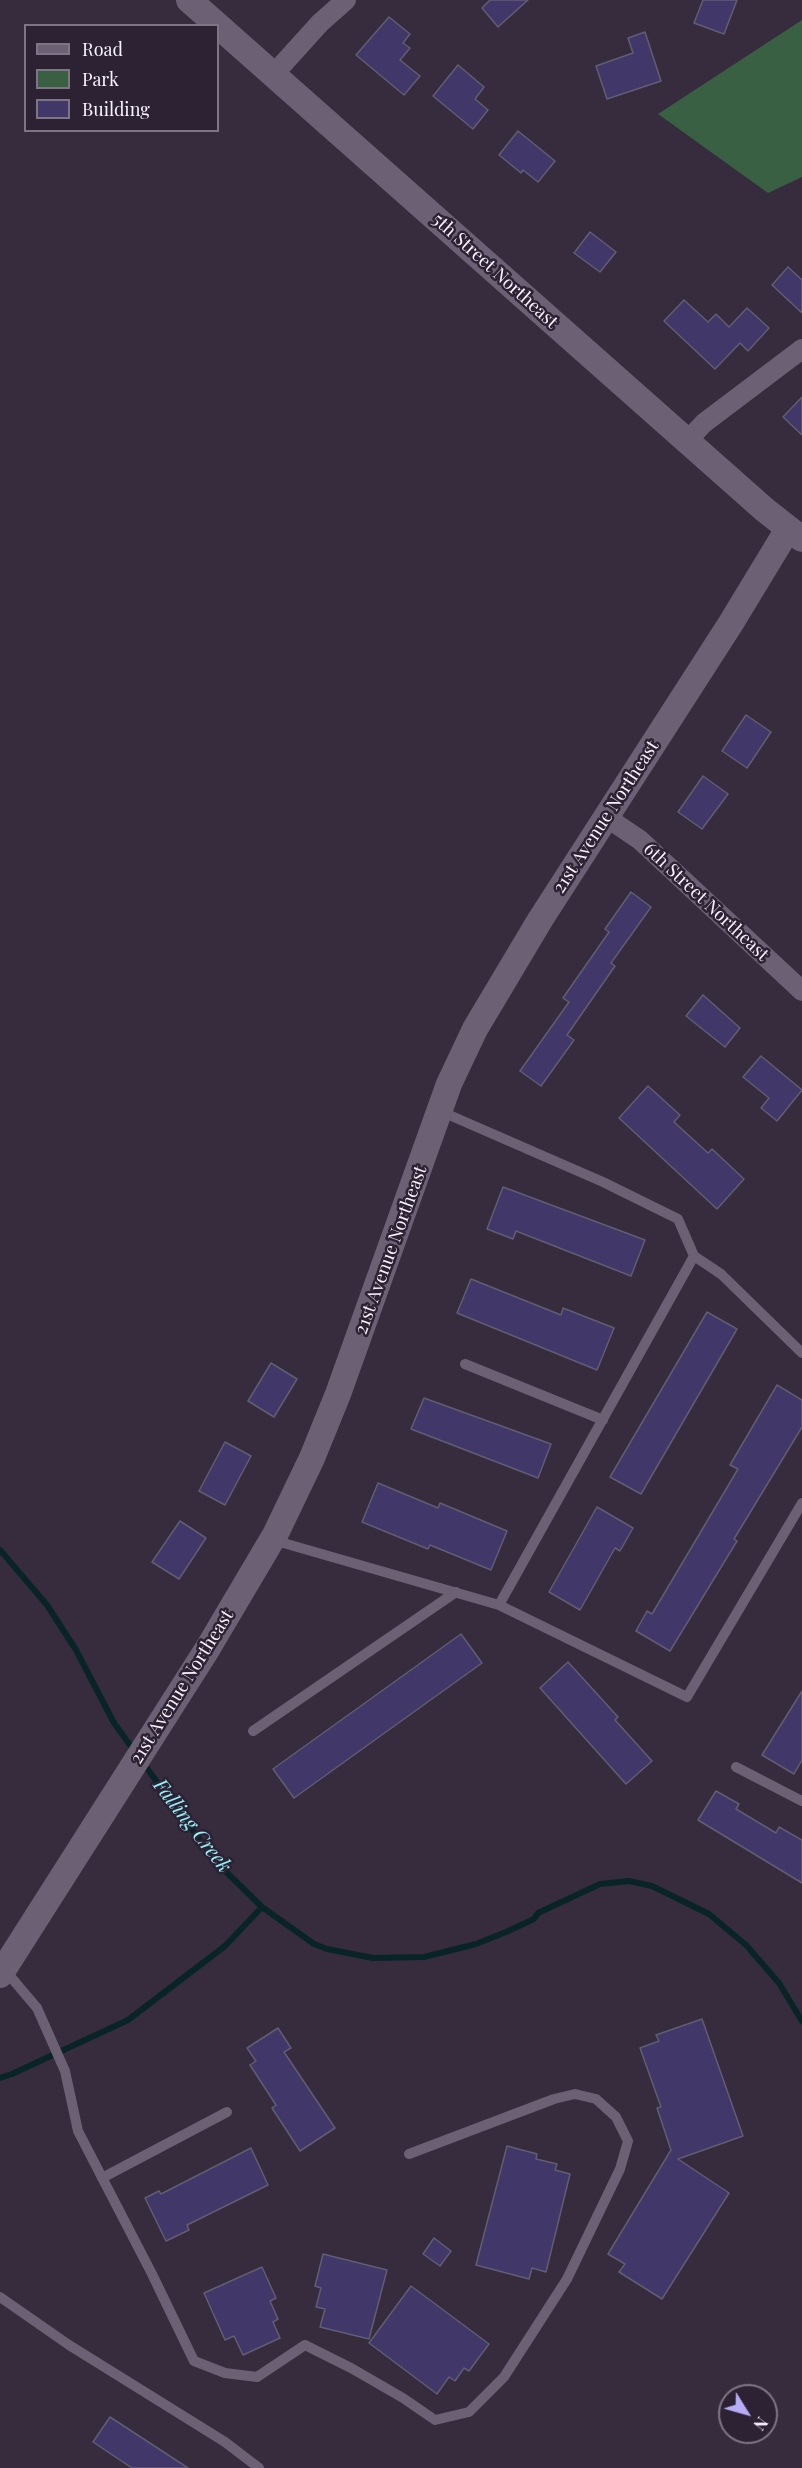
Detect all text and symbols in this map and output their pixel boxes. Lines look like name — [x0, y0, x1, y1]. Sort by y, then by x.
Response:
legend — [24, 24, 219, 132]
text: Road — [82, 37, 123, 61]
text: Park — [82, 67, 119, 91]
text: Building — [82, 97, 150, 121]
street label: 5th Street Northeast — [428, 209, 562, 333]
street label: 21st Avenue Northeast — [549, 737, 663, 897]
street label: 6th Street Northeast — [639, 838, 773, 966]
street label: 21st Avenue Northeast — [350, 1163, 432, 1337]
street label: 21st Avenue Northeast — [126, 1606, 238, 1768]
water label: Falling Creek — [148, 1774, 236, 1878]
north arrow — [718, 2384, 778, 2444]
text: N — [749, 2413, 773, 2435]

